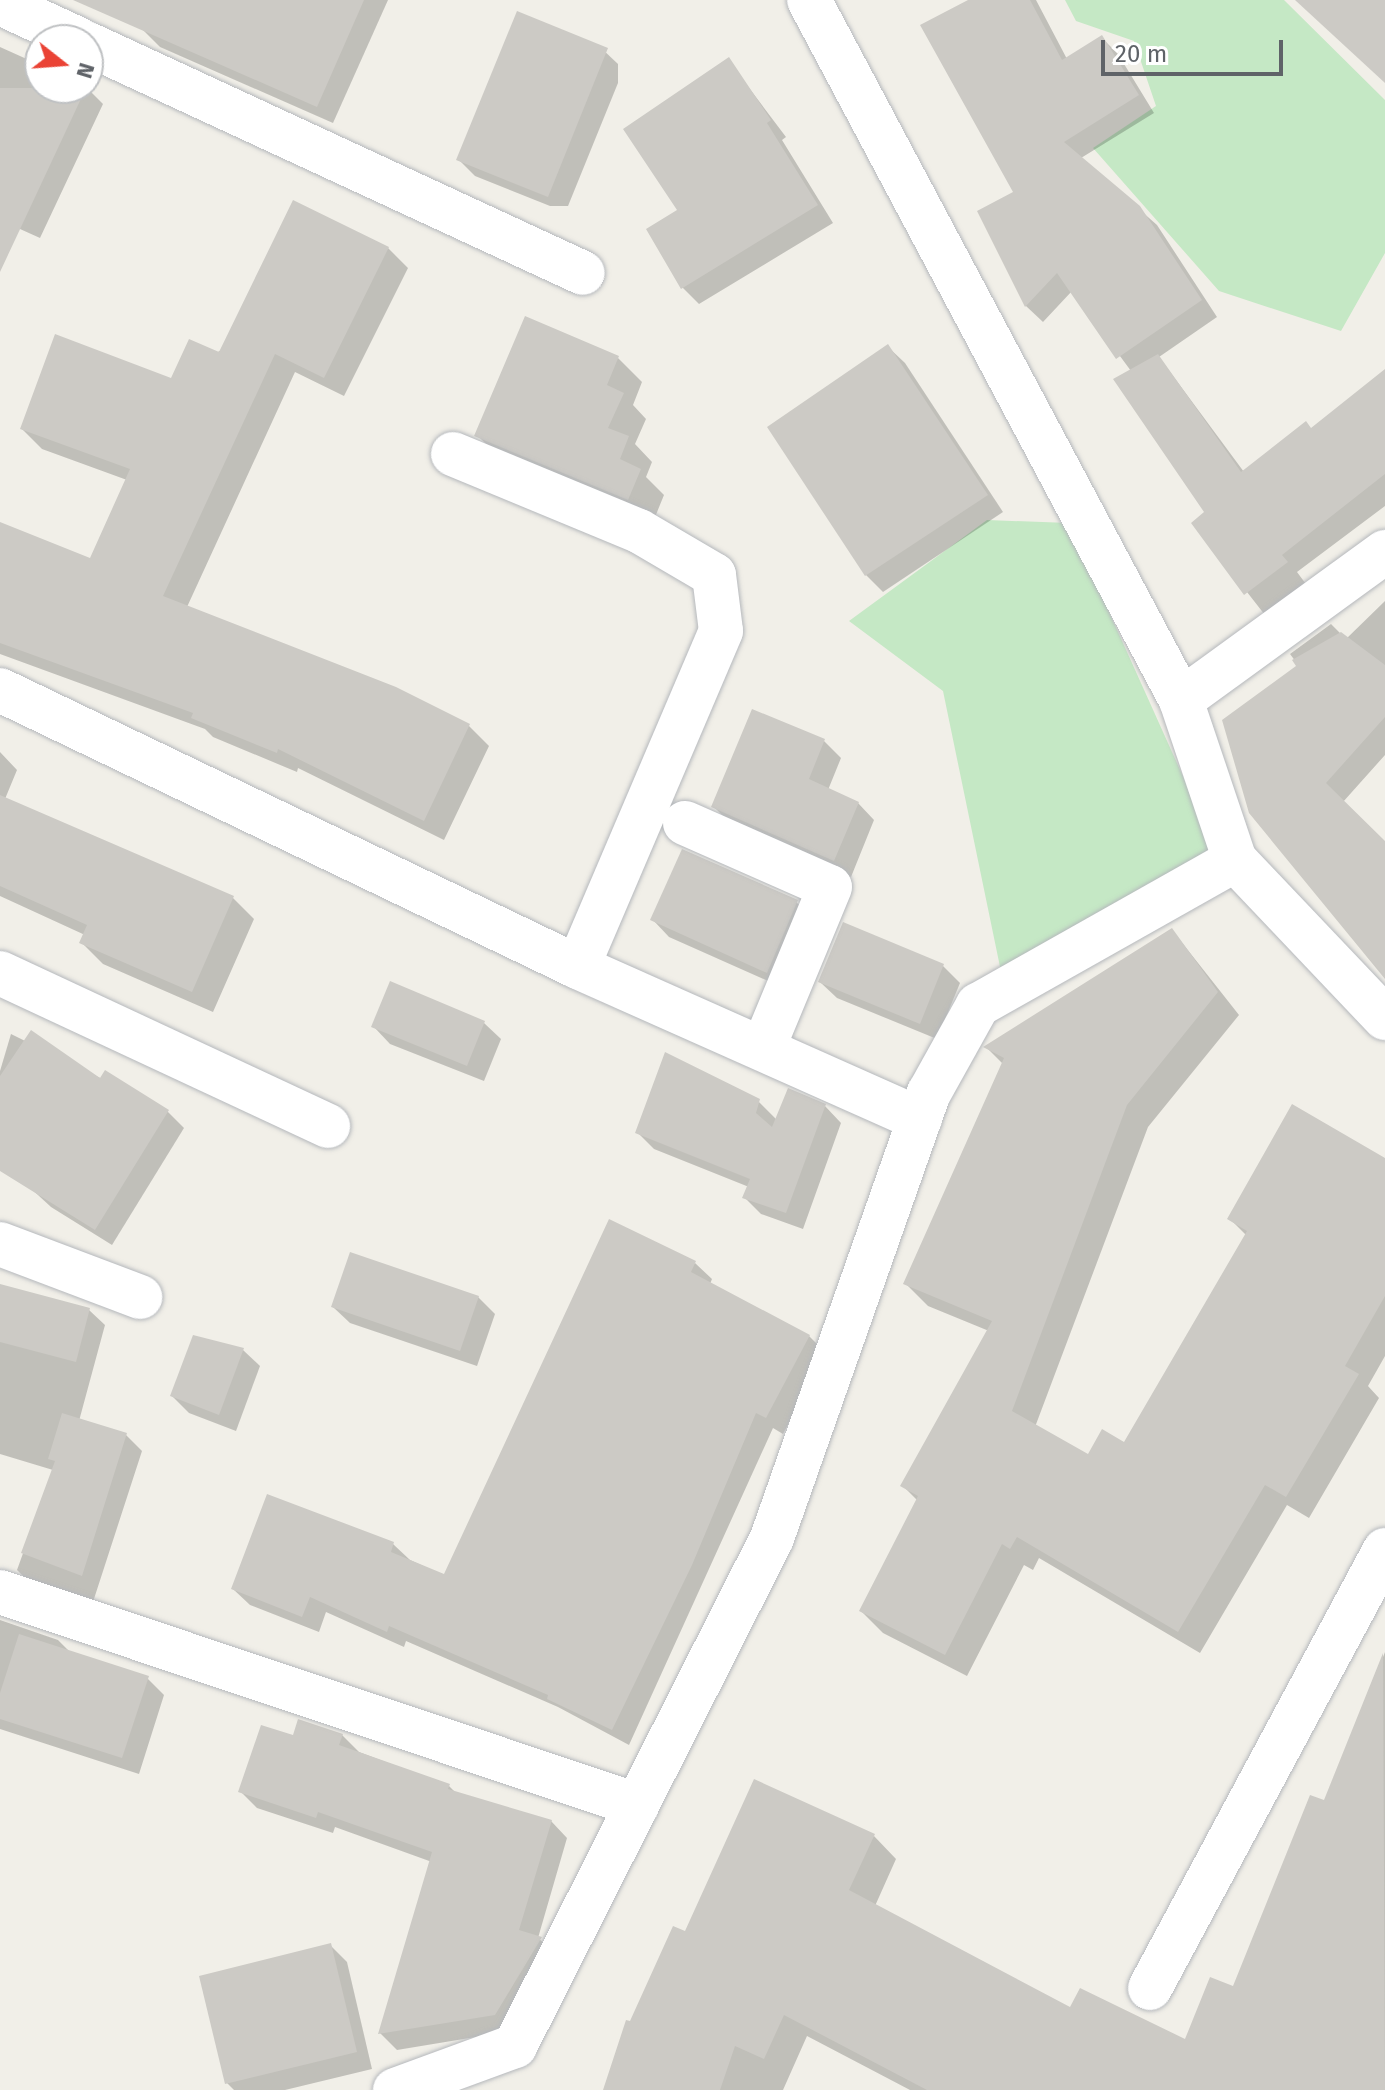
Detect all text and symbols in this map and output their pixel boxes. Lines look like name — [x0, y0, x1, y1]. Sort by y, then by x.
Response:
north arrow — [24, 24, 104, 104]
scale bar — [1105, 24, 1287, 74]
text: 20 m — [1115, 40, 1167, 68]
text: N — [70, 60, 101, 82]

